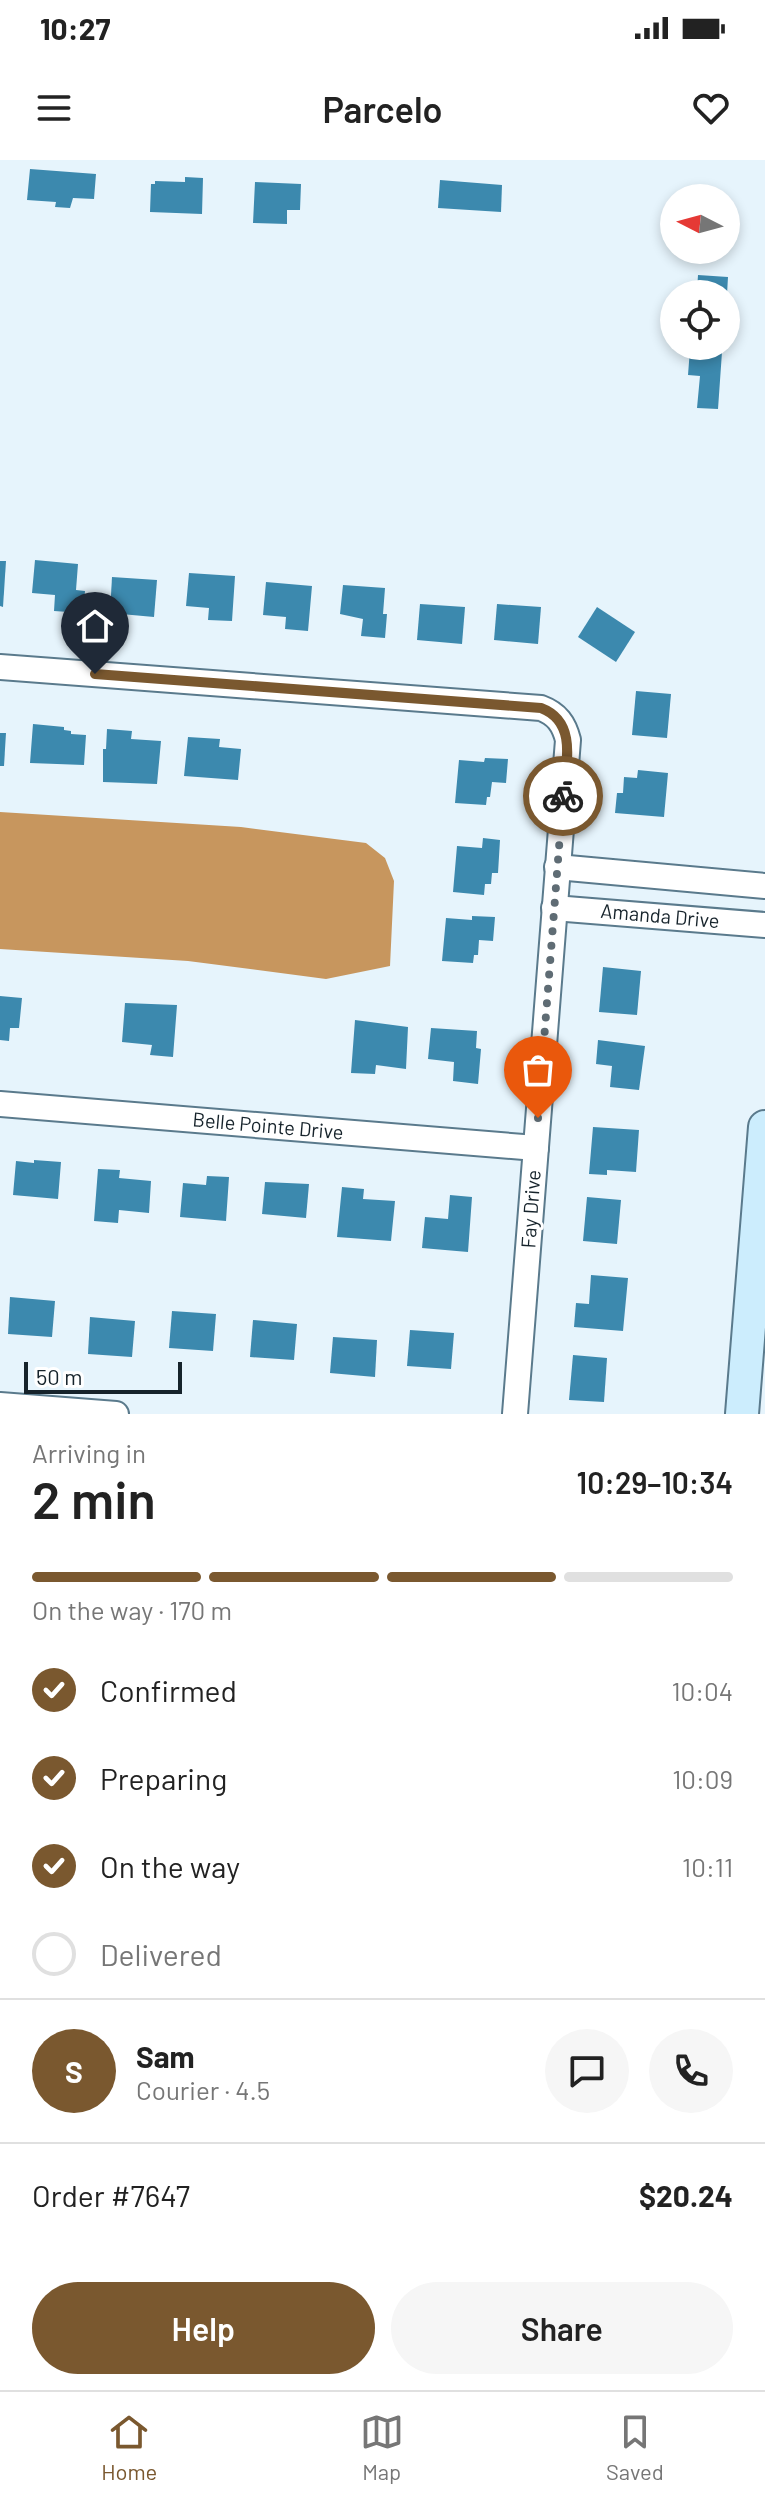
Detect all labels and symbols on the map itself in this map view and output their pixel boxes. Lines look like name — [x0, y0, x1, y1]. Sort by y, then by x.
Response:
north arrow — [660, 184, 740, 264]
pin — [61, 592, 129, 674]
courier — [523, 756, 603, 836]
street label: Amanda Drive — [600, 898, 721, 932]
pin — [504, 1036, 572, 1118]
street label: Belle Pointe Drive — [192, 1106, 345, 1144]
street label: Fay Drive — [515, 1169, 545, 1249]
scale bar — [24, 1358, 182, 1394]

